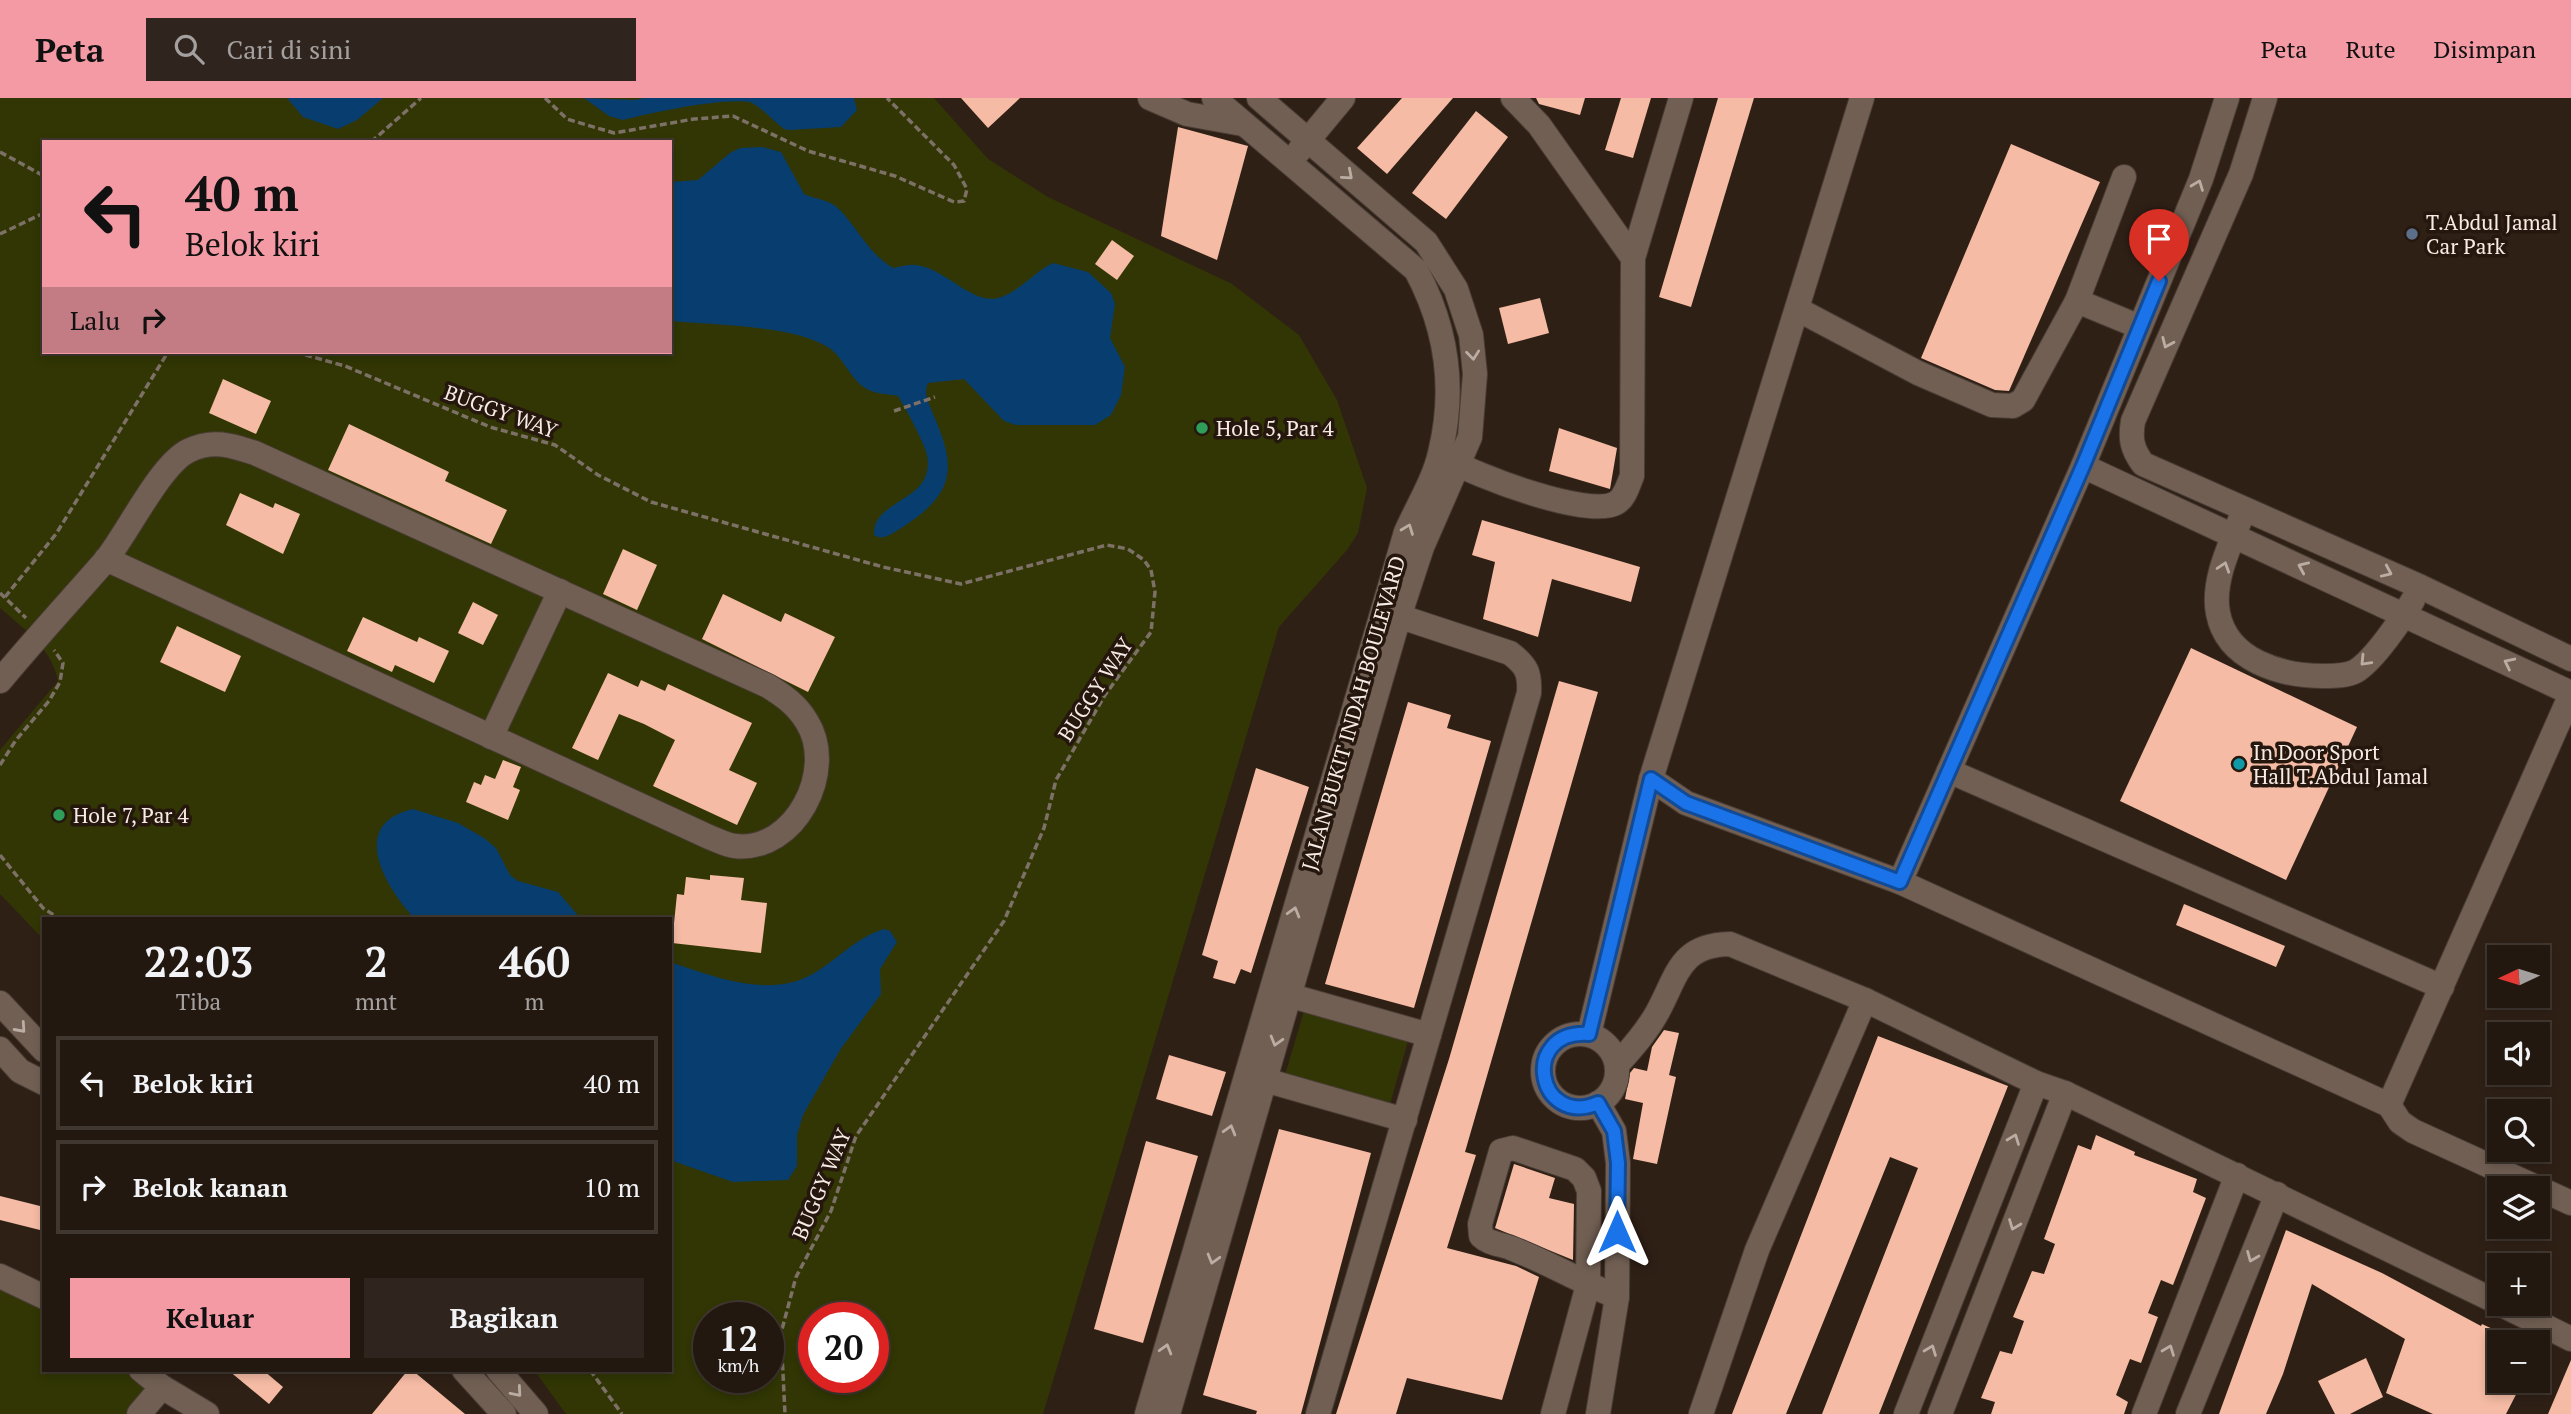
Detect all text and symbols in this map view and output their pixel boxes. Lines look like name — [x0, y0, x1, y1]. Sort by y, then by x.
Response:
search box — [146, 18, 636, 81]
text: Peta — [35, 28, 104, 71]
icon: search — [170, 30, 208, 68]
text: Cari di sini — [226, 32, 351, 66]
text: Peta — [2261, 33, 2307, 65]
text: Rute — [2345, 33, 2395, 65]
text: Disimpan — [2433, 33, 2536, 65]
text: 40 m — [185, 160, 299, 225]
one-way arrow — [1339, 167, 1352, 179]
icon: left — [70, 168, 161, 259]
one-way arrow — [2190, 180, 2204, 192]
place label: T.Abdul Jamal Car Park — [2426, 208, 2558, 260]
pin — [2129, 209, 2189, 281]
icon: arrive — [2140, 220, 2178, 258]
text: Belok kiri — [185, 223, 320, 265]
marker: T.Abdul Jamal Car Park — [2404, 226, 2420, 242]
icon: right — [134, 301, 172, 339]
text: Lalu — [70, 303, 120, 337]
one-way arrow — [2161, 336, 2175, 348]
one-way arrow — [1466, 349, 1481, 361]
street label: BUGGY WAY — [441, 378, 562, 445]
place label: Hole 5, Par 4 — [1216, 414, 1335, 442]
marker: Hole 5, Par 4 — [1194, 420, 1210, 436]
one-way arrow — [1400, 524, 1414, 536]
street label: JALAN BUKIT INDAH BOULEVARD — [1295, 552, 1411, 874]
one-way arrow — [2298, 561, 2310, 575]
one-way arrow — [2215, 562, 2230, 574]
one-way arrow — [2380, 564, 2392, 578]
street label: BUGGY WAY — [1051, 631, 1139, 746]
one-way arrow — [2361, 653, 2373, 665]
one-way arrow — [2504, 658, 2516, 672]
place label: In Door Sport Hall T.Abdul Jamal — [2253, 738, 2428, 790]
marker: In Door Sport Hall T.Abdul Jamal — [2231, 756, 2247, 772]
place label: Hole 7, Par 4 — [73, 801, 189, 829]
marker: Hole 7, Par 4 — [51, 807, 67, 823]
one-way arrow — [1286, 906, 1301, 918]
text: 22:03 — [144, 933, 253, 989]
text: 2 — [364, 933, 388, 989]
text: 460 — [499, 933, 570, 989]
north arrow — [2487, 945, 2550, 1008]
map controls — [2487, 945, 2550, 1393]
text: Tiba — [176, 986, 221, 1017]
text: mnt — [355, 986, 397, 1017]
text: m — [525, 986, 544, 1017]
one-way arrow — [13, 1019, 25, 1032]
button: sound — [2487, 1022, 2550, 1085]
one-way arrow — [1269, 1035, 1284, 1047]
icon: left — [74, 1064, 112, 1102]
text: Belok kiri — [133, 1066, 254, 1100]
text: 40 m — [584, 1066, 640, 1100]
button: search — [2487, 1099, 2550, 1162]
street label: BUGGY WAY — [785, 1124, 857, 1244]
one-way arrow — [1222, 1124, 1237, 1136]
one-way arrow — [2006, 1133, 2020, 1145]
icon: right — [74, 1168, 112, 1206]
text: Belok kanan — [133, 1170, 288, 1204]
text: 10 m — [584, 1170, 640, 1204]
button: layers — [2487, 1176, 2550, 1239]
position arrow — [1580, 1195, 1654, 1269]
one-way arrow — [2008, 1219, 2022, 1231]
one-way arrow — [2246, 1251, 2260, 1263]
one-way arrow — [1206, 1253, 1221, 1265]
button: + — [2487, 1253, 2550, 1316]
button: Keluar — [70, 1278, 350, 1358]
button: Bagikan — [364, 1278, 644, 1358]
speed limit sign: 20 — [798, 1302, 889, 1393]
text: 12 — [719, 1315, 758, 1361]
button: − — [2487, 1330, 2550, 1393]
one-way arrow — [1158, 1343, 1173, 1355]
one-way arrow — [1923, 1345, 1937, 1357]
one-way arrow — [2161, 1345, 2175, 1357]
text: km/h — [718, 1353, 759, 1377]
one-way arrow — [509, 1384, 521, 1397]

